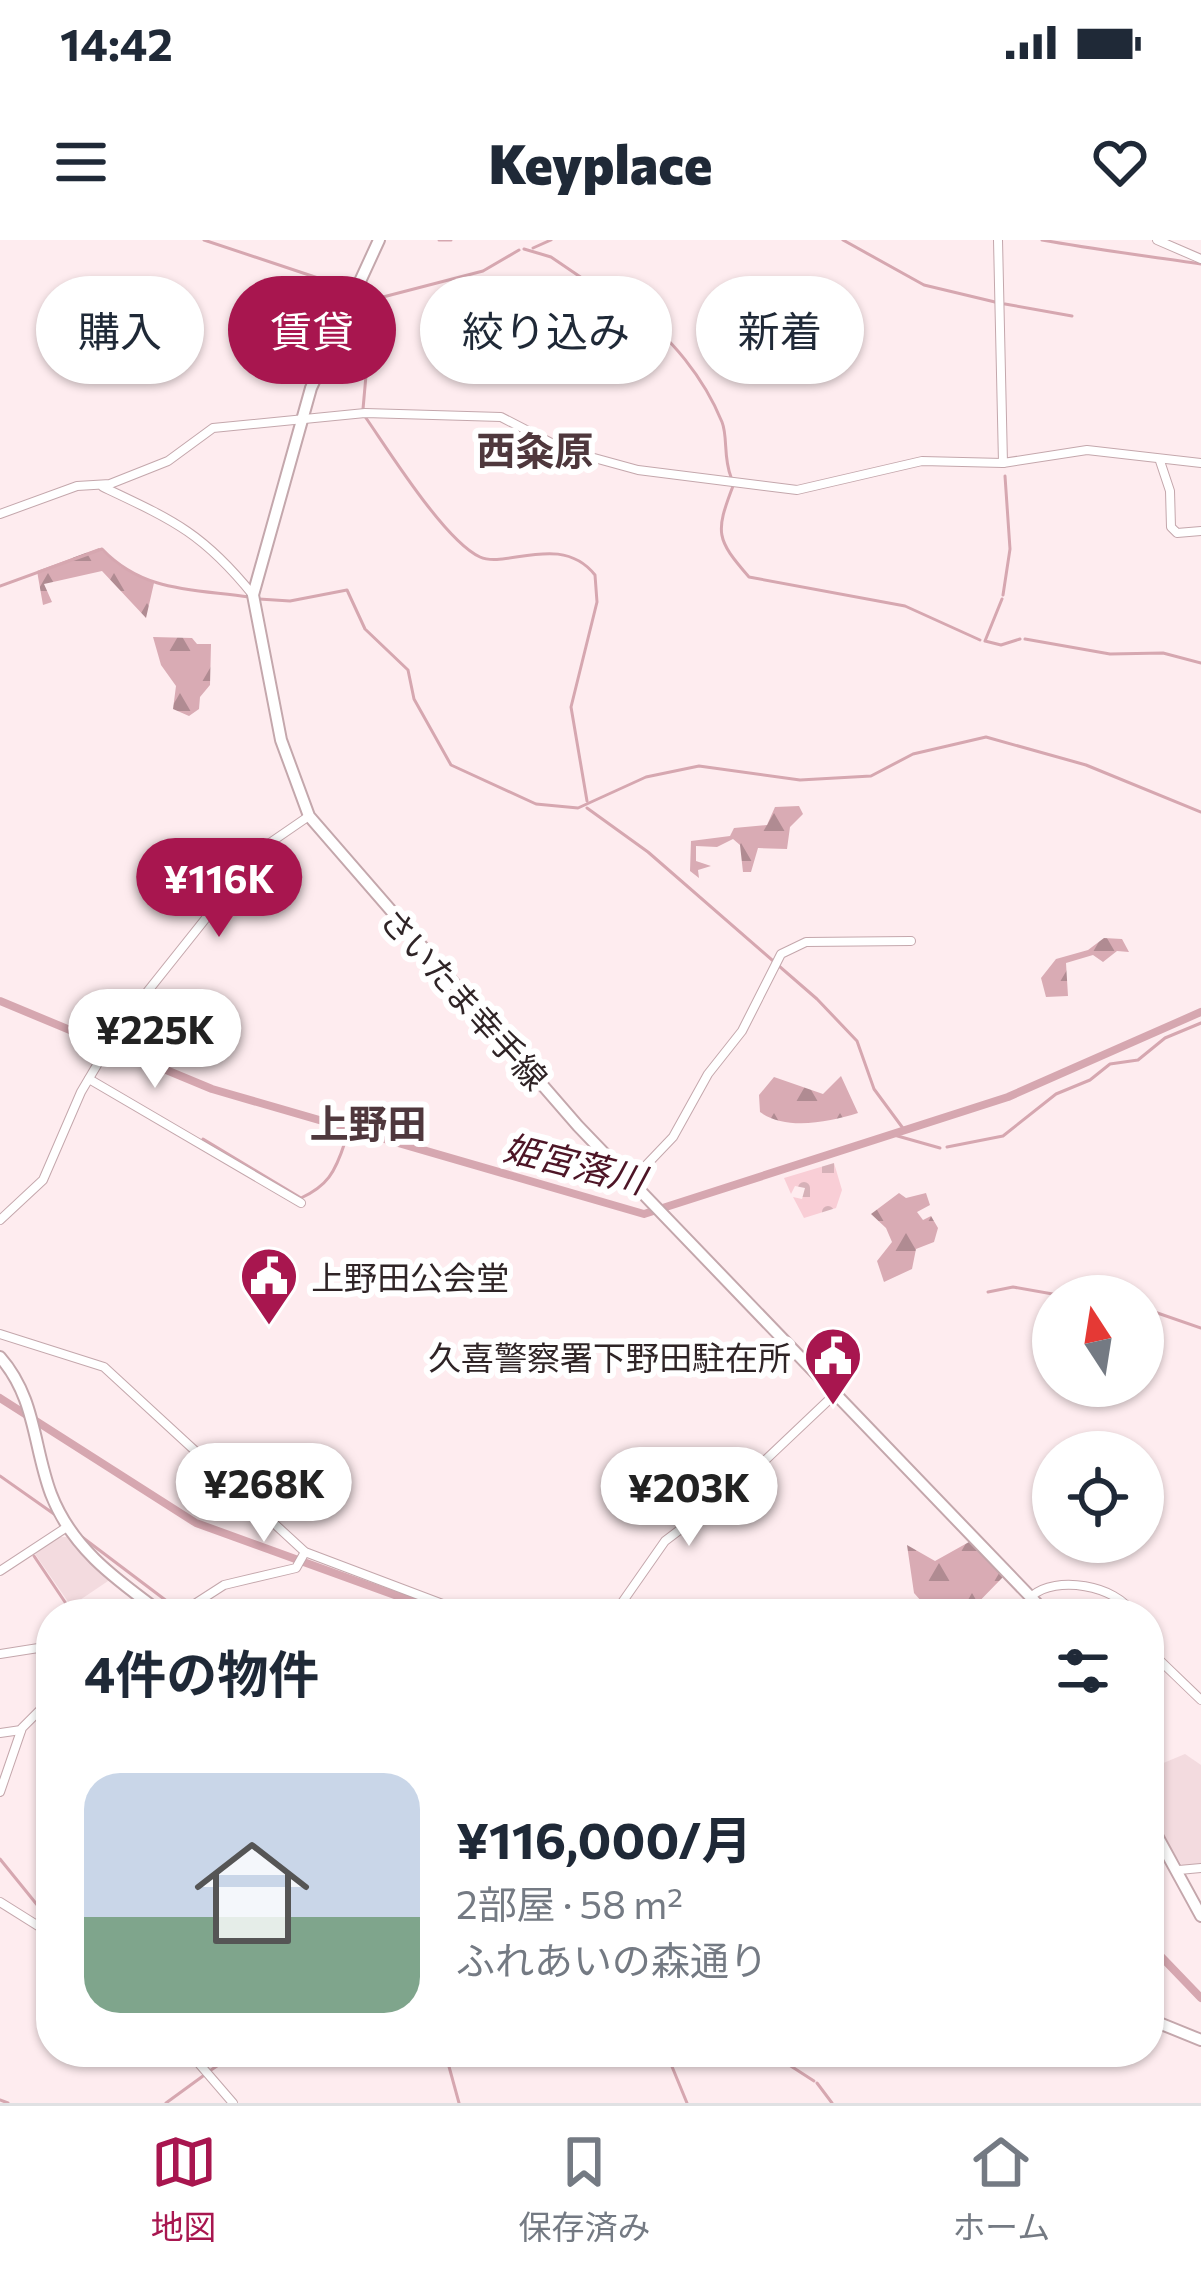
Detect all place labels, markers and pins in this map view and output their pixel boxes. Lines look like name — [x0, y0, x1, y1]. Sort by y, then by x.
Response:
pin: ¥116K — [135, 838, 303, 940]
pin: ¥225K — [71, 989, 239, 1091]
public building icon: 上野田公会堂 — [238, 1245, 300, 1327]
place label: 上野田公会堂 — [311, 1256, 509, 1297]
public building icon: 久喜警察署下野田駐在所 — [802, 1325, 864, 1407]
place label: 久喜警察署下野田駐在所 — [428, 1336, 791, 1377]
pin: ¥268K — [180, 1443, 348, 1545]
pin: ¥203K — [605, 1447, 773, 1549]

